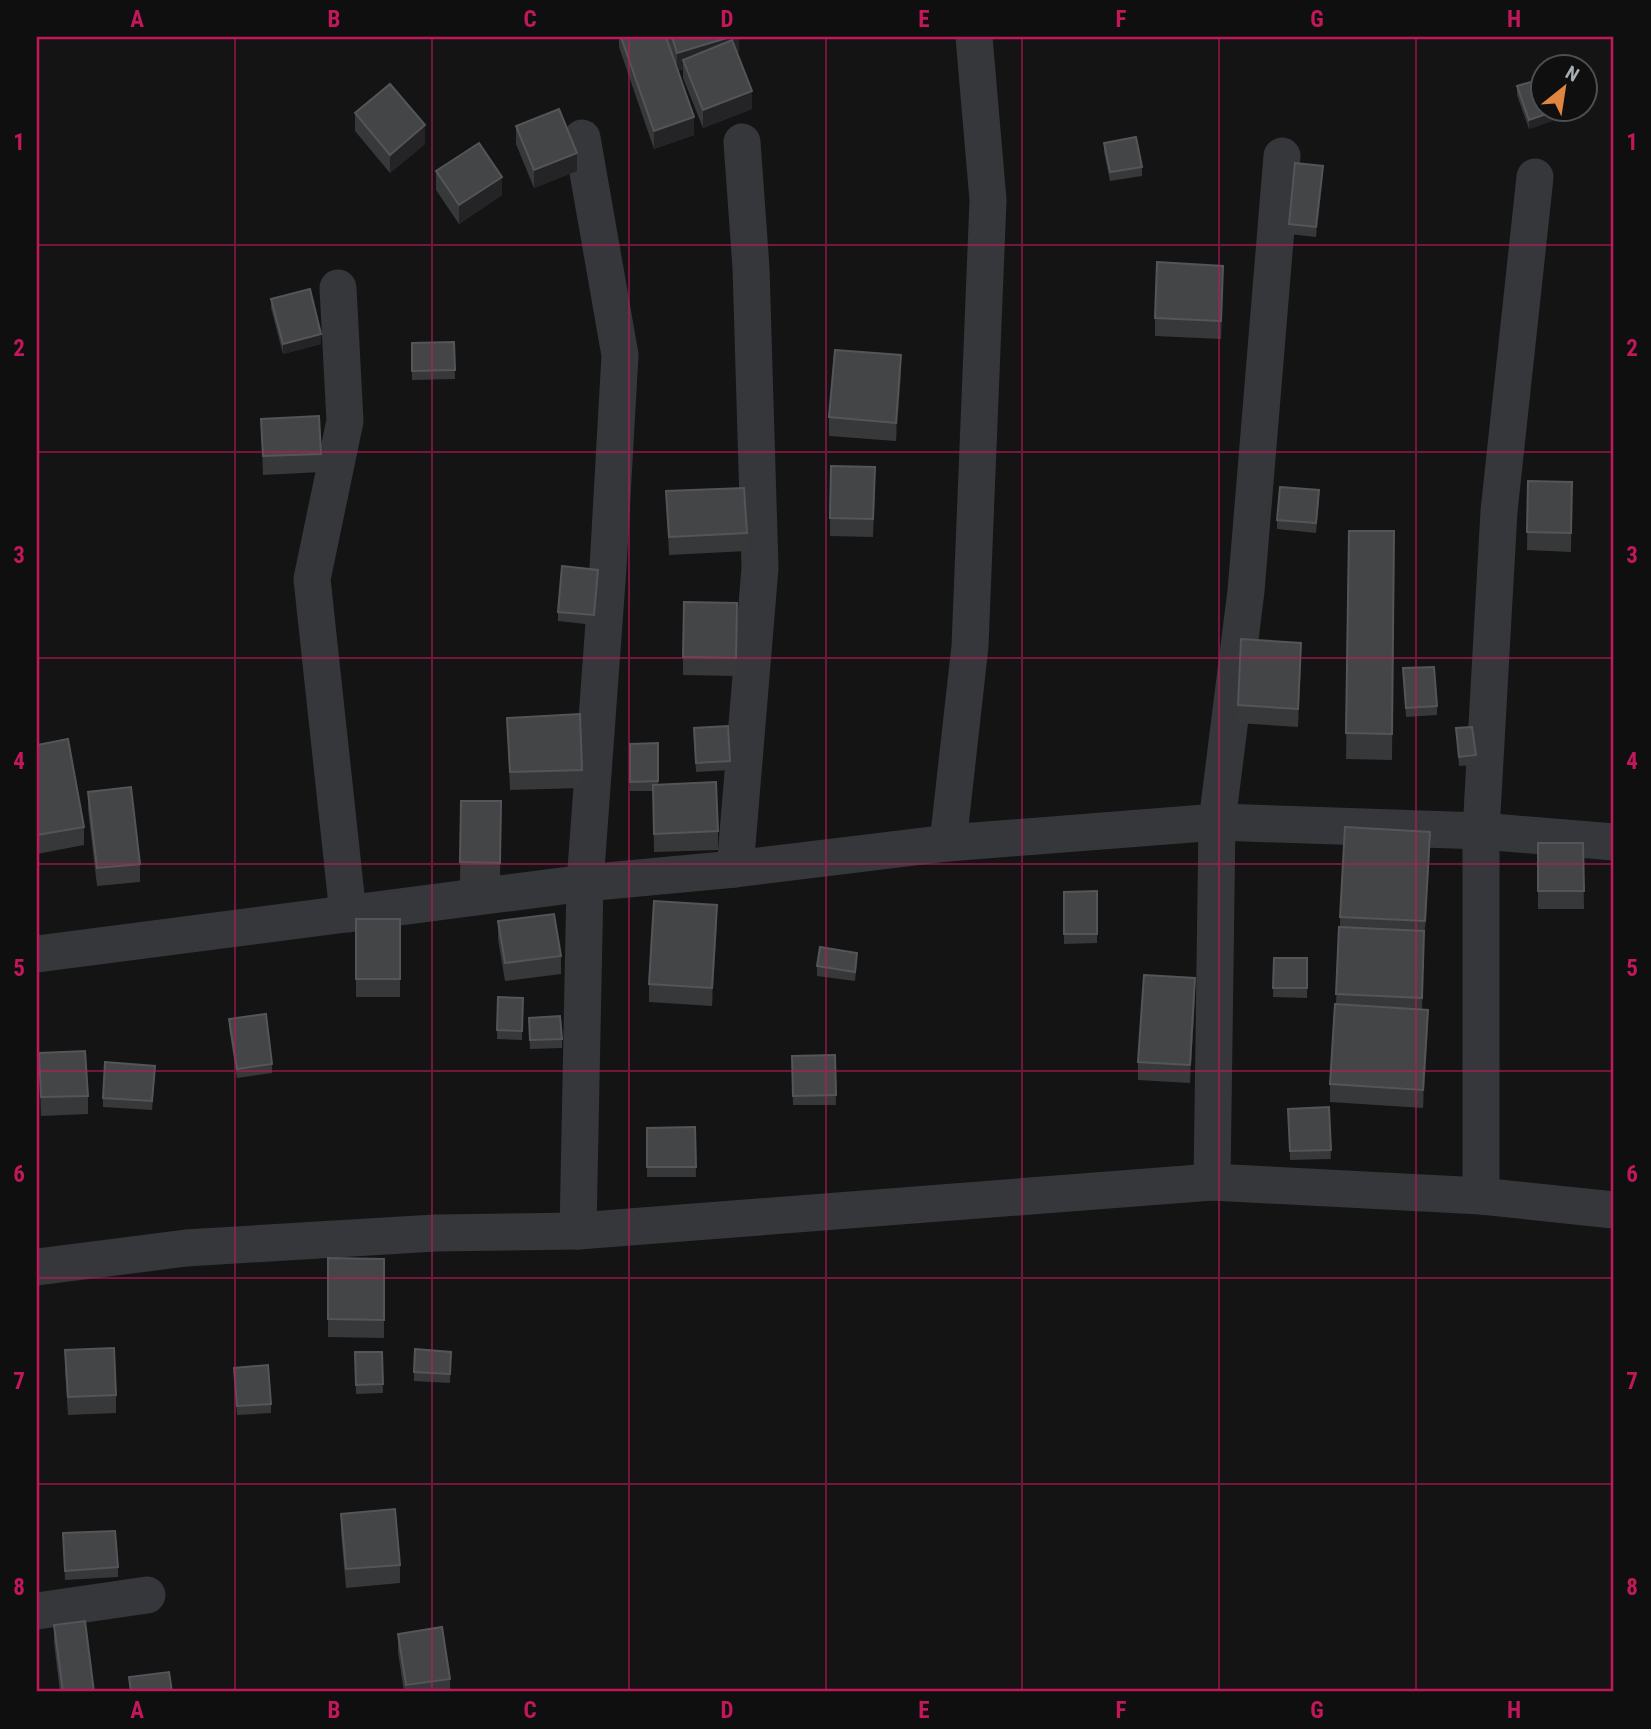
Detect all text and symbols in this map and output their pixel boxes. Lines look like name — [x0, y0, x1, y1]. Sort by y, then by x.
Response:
text: A — [130, 6, 144, 33]
text: B — [328, 6, 340, 33]
text: C — [523, 6, 537, 33]
text: D — [721, 6, 734, 33]
text: E — [918, 6, 930, 33]
text: F — [1116, 6, 1127, 33]
text: G — [1310, 6, 1324, 33]
text: H — [1507, 6, 1521, 33]
north arrow — [1528, 52, 1598, 122]
text: N — [1561, 61, 1583, 87]
text: 1 — [13, 129, 25, 156]
text: 1 — [1626, 129, 1638, 156]
text: 2 — [13, 335, 25, 362]
text: 2 — [1626, 335, 1638, 362]
text: 3 — [13, 542, 25, 569]
text: 3 — [1626, 542, 1638, 569]
text: 4 — [13, 748, 25, 775]
text: 4 — [1626, 748, 1638, 775]
text: 5 — [13, 955, 25, 982]
text: 5 — [1626, 955, 1638, 982]
text: 6 — [13, 1161, 25, 1188]
text: 6 — [1626, 1161, 1638, 1188]
text: 7 — [13, 1368, 25, 1395]
text: 7 — [1626, 1368, 1638, 1395]
text: 8 — [13, 1574, 25, 1601]
text: 8 — [1626, 1574, 1638, 1601]
text: A — [130, 1697, 144, 1724]
text: B — [328, 1697, 340, 1724]
text: C — [523, 1697, 537, 1724]
text: D — [721, 1697, 734, 1724]
text: E — [918, 1697, 930, 1724]
text: F — [1116, 1697, 1127, 1724]
text: G — [1310, 1697, 1324, 1724]
text: H — [1507, 1697, 1521, 1724]

